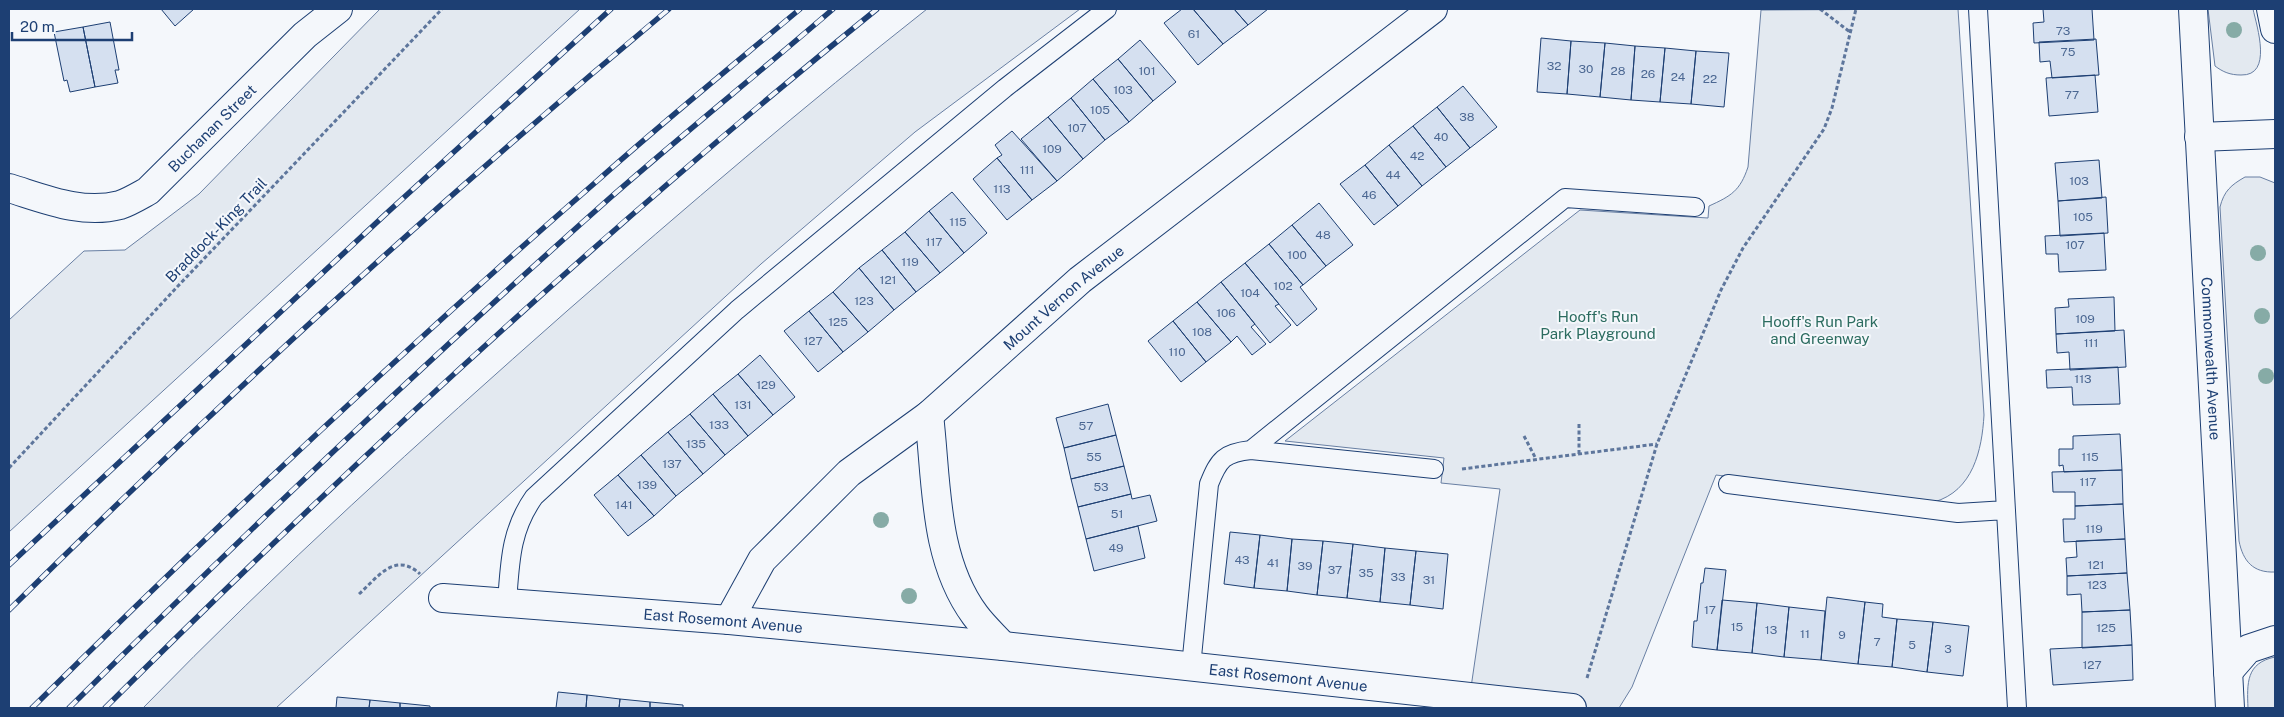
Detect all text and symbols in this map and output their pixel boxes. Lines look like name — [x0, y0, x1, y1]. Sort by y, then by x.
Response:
scale bar — [12, 10, 132, 42]
text: 20 m — [20, 18, 55, 35]
house number: 73 — [2056, 24, 2070, 38]
house number: 61 — [1188, 27, 1200, 41]
house number: 75 — [2061, 45, 2076, 59]
house number: 32 — [1547, 59, 1561, 73]
house number: 30 — [1579, 62, 1593, 76]
house number: 101 — [1138, 64, 1156, 78]
house number: 28 — [1611, 64, 1626, 78]
house number: 26 — [1641, 67, 1655, 81]
house number: 24 — [1671, 70, 1686, 84]
house number: 22 — [1703, 72, 1717, 86]
street label: Buchanan Street — [164, 80, 259, 175]
house number: 103 — [1113, 83, 1133, 97]
house number: 77 — [2065, 88, 2079, 102]
house number: 105 — [1090, 103, 1110, 117]
house number: 38 — [1459, 110, 1475, 124]
house number: 107 — [1067, 121, 1087, 135]
house number: 40 — [1434, 130, 1448, 144]
house number: 109 — [1042, 142, 1062, 156]
house number: 42 — [1410, 149, 1424, 163]
house number: 111 — [1020, 163, 1034, 177]
house number: 44 — [1385, 168, 1401, 182]
street label: Braddock-King Trail — [162, 174, 270, 286]
house number: 103 — [2069, 174, 2089, 188]
house number: 113 — [993, 182, 1011, 196]
house number: 46 — [1361, 188, 1377, 202]
house number: 105 — [2073, 210, 2093, 224]
house number: 115 — [949, 215, 967, 229]
house number: 48 — [1315, 228, 1331, 242]
house number: 117 — [926, 235, 942, 249]
house number: 107 — [2065, 238, 2085, 252]
street label: Mount Vernon Avenue — [1000, 241, 1127, 353]
house number: 100 — [1287, 248, 1307, 262]
house number: 119 — [901, 255, 919, 269]
house number: 121 — [880, 273, 896, 287]
street label: Commonwealth Avenue — [2199, 276, 2224, 441]
house number: 102 — [1273, 279, 1293, 293]
house number: 104 — [1240, 286, 1260, 300]
house number: 123 — [854, 294, 874, 308]
house number: 106 — [1216, 306, 1236, 320]
park label: Hooff's Run Park Playground — [1540, 308, 1656, 342]
house number: 109 — [2075, 312, 2095, 326]
park label: Hooff's Run Park and Greenway — [1762, 313, 1878, 347]
house number: 125 — [828, 315, 848, 329]
house number: 108 — [1192, 325, 1212, 339]
house number: 127 — [803, 334, 823, 348]
house number: 111 — [2084, 336, 2098, 350]
house number: 110 — [1168, 345, 1186, 359]
house number: 113 — [2074, 372, 2092, 386]
house number: 129 — [756, 378, 776, 392]
house number: 131 — [734, 398, 752, 412]
house number: 133 — [709, 418, 729, 432]
house number: 57 — [1079, 419, 1093, 433]
house number: 135 — [686, 437, 706, 451]
house number: 55 — [1086, 450, 1102, 464]
house number: 115 — [2081, 450, 2099, 464]
house number: 137 — [662, 457, 682, 471]
house number: 117 — [2080, 475, 2096, 489]
house number: 139 — [637, 478, 657, 492]
house number: 53 — [1093, 480, 1109, 494]
house number: 141 — [615, 498, 633, 512]
house number: 51 — [1111, 507, 1123, 521]
house number: 119 — [2085, 522, 2103, 536]
house number: 49 — [1108, 541, 1124, 555]
house number: 43 — [1234, 553, 1250, 567]
house number: 41 — [1267, 556, 1279, 570]
house number: 121 — [2088, 558, 2104, 572]
house number: 39 — [1298, 559, 1312, 573]
house number: 37 — [1328, 563, 1342, 577]
house number: 35 — [1358, 566, 1374, 580]
house number: 33 — [1390, 570, 1406, 584]
house number: 31 — [1423, 573, 1435, 587]
house number: 123 — [2087, 578, 2107, 592]
house number: 17 — [1704, 603, 1716, 617]
street label: East Rosemont Avenue — [643, 605, 803, 635]
house number: 15 — [1731, 620, 1744, 634]
house number: 125 — [2096, 621, 2116, 635]
house number: 13 — [1765, 623, 1777, 637]
house number: 11 — [1800, 627, 1810, 641]
house number: 9 — [1838, 628, 1846, 642]
house number: 7 — [1873, 635, 1881, 649]
house number: 5 — [1908, 638, 1916, 652]
house number: 3 — [1944, 642, 1952, 656]
house number: 127 — [2082, 658, 2102, 672]
street label: East Rosemont Avenue — [1208, 660, 1369, 694]

